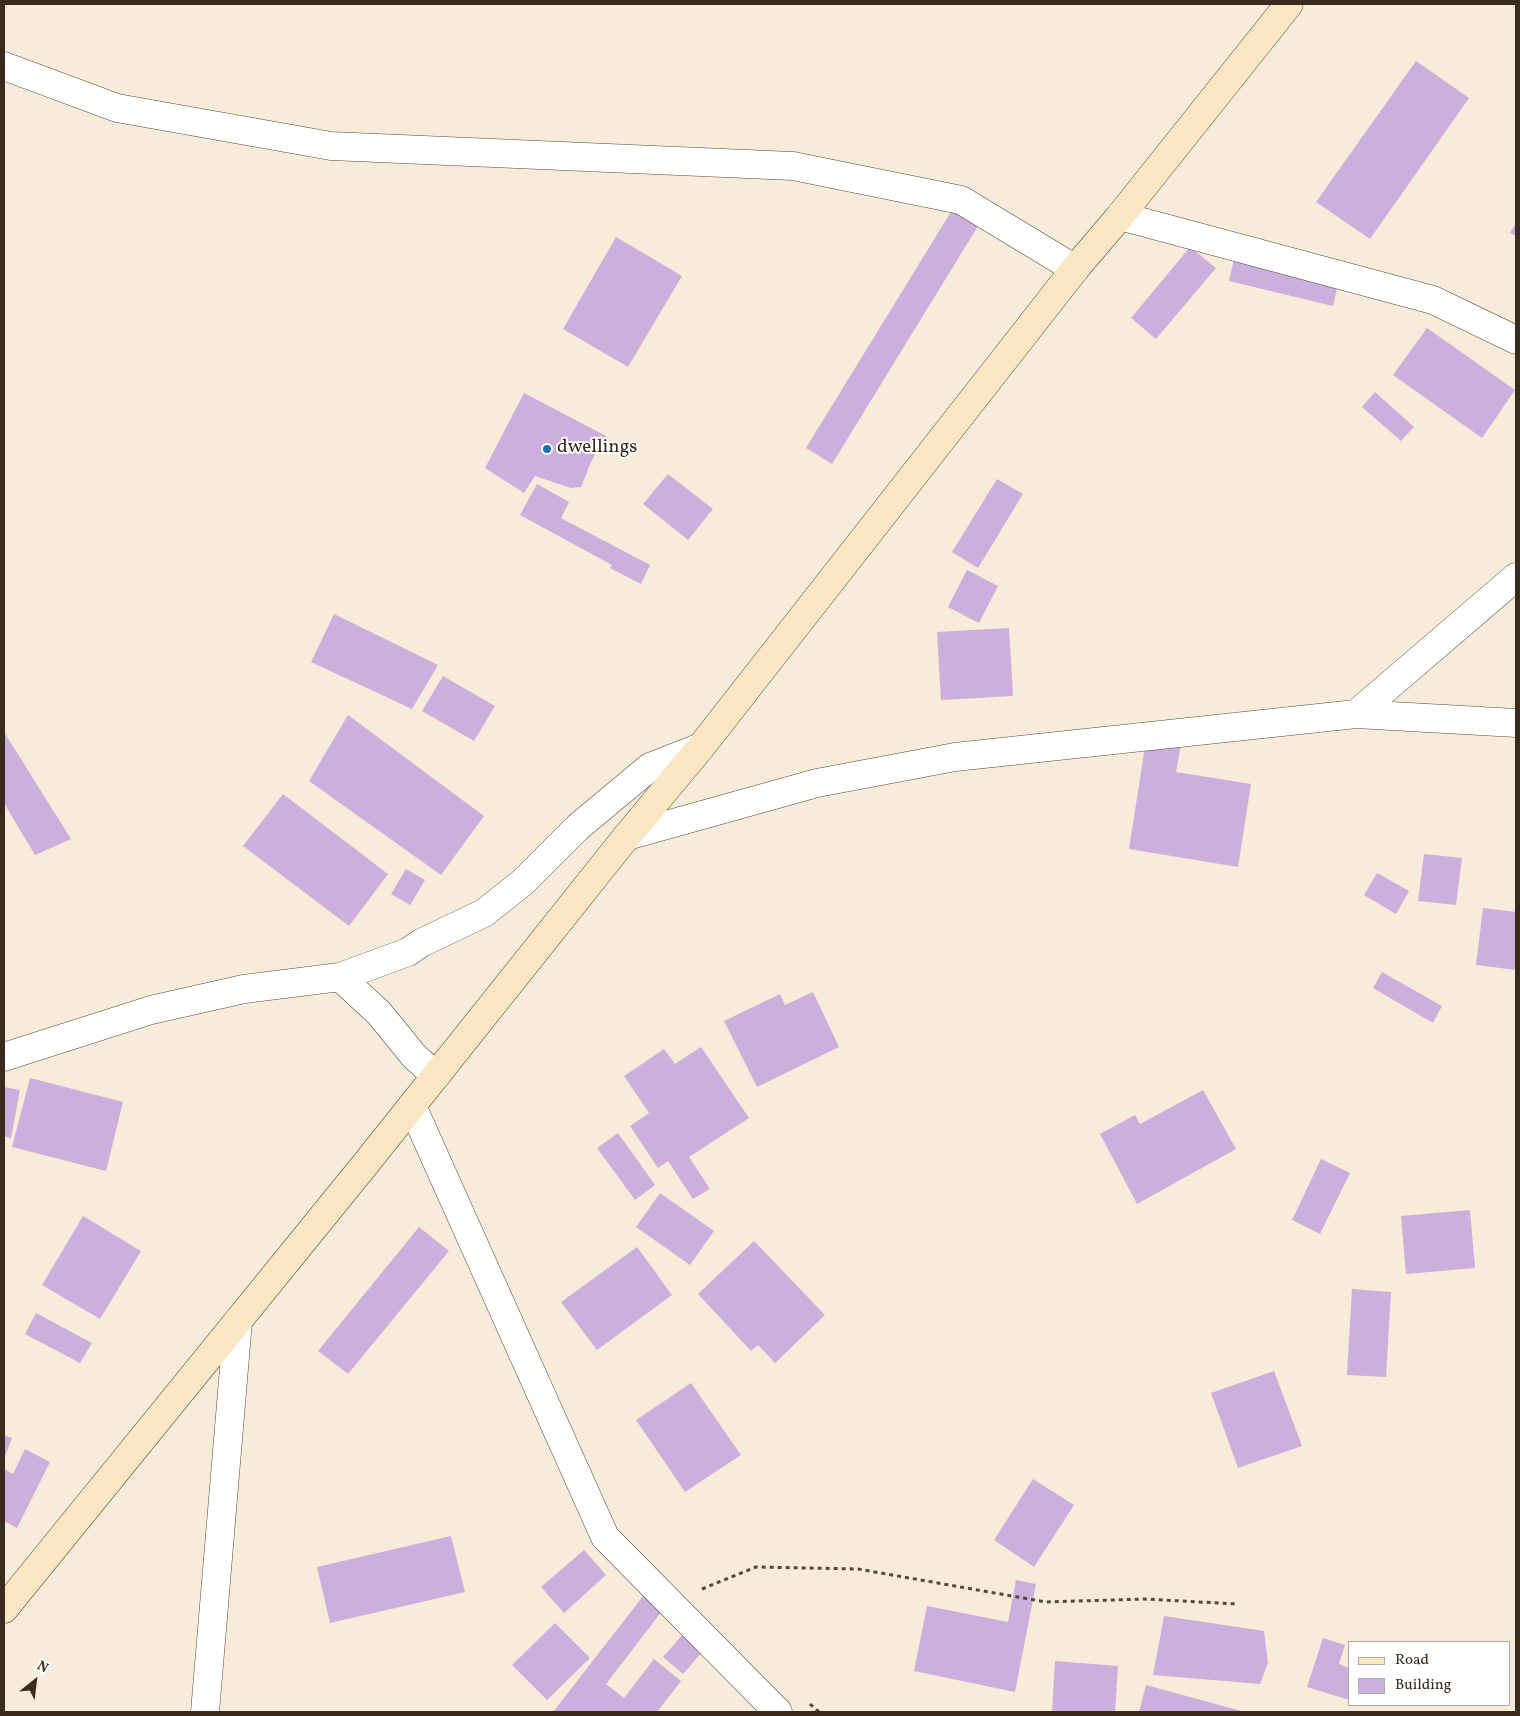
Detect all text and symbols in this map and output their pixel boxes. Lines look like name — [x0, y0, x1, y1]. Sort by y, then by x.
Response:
place label: dwellings — [557, 438, 638, 460]
marker: dwellings — [541, 443, 553, 455]
legend — [1348, 1641, 1510, 1706]
text: Road — [1395, 1650, 1429, 1671]
north arrow — [10, 1656, 60, 1706]
text: N — [33, 1657, 52, 1678]
text: Building — [1395, 1675, 1451, 1696]

